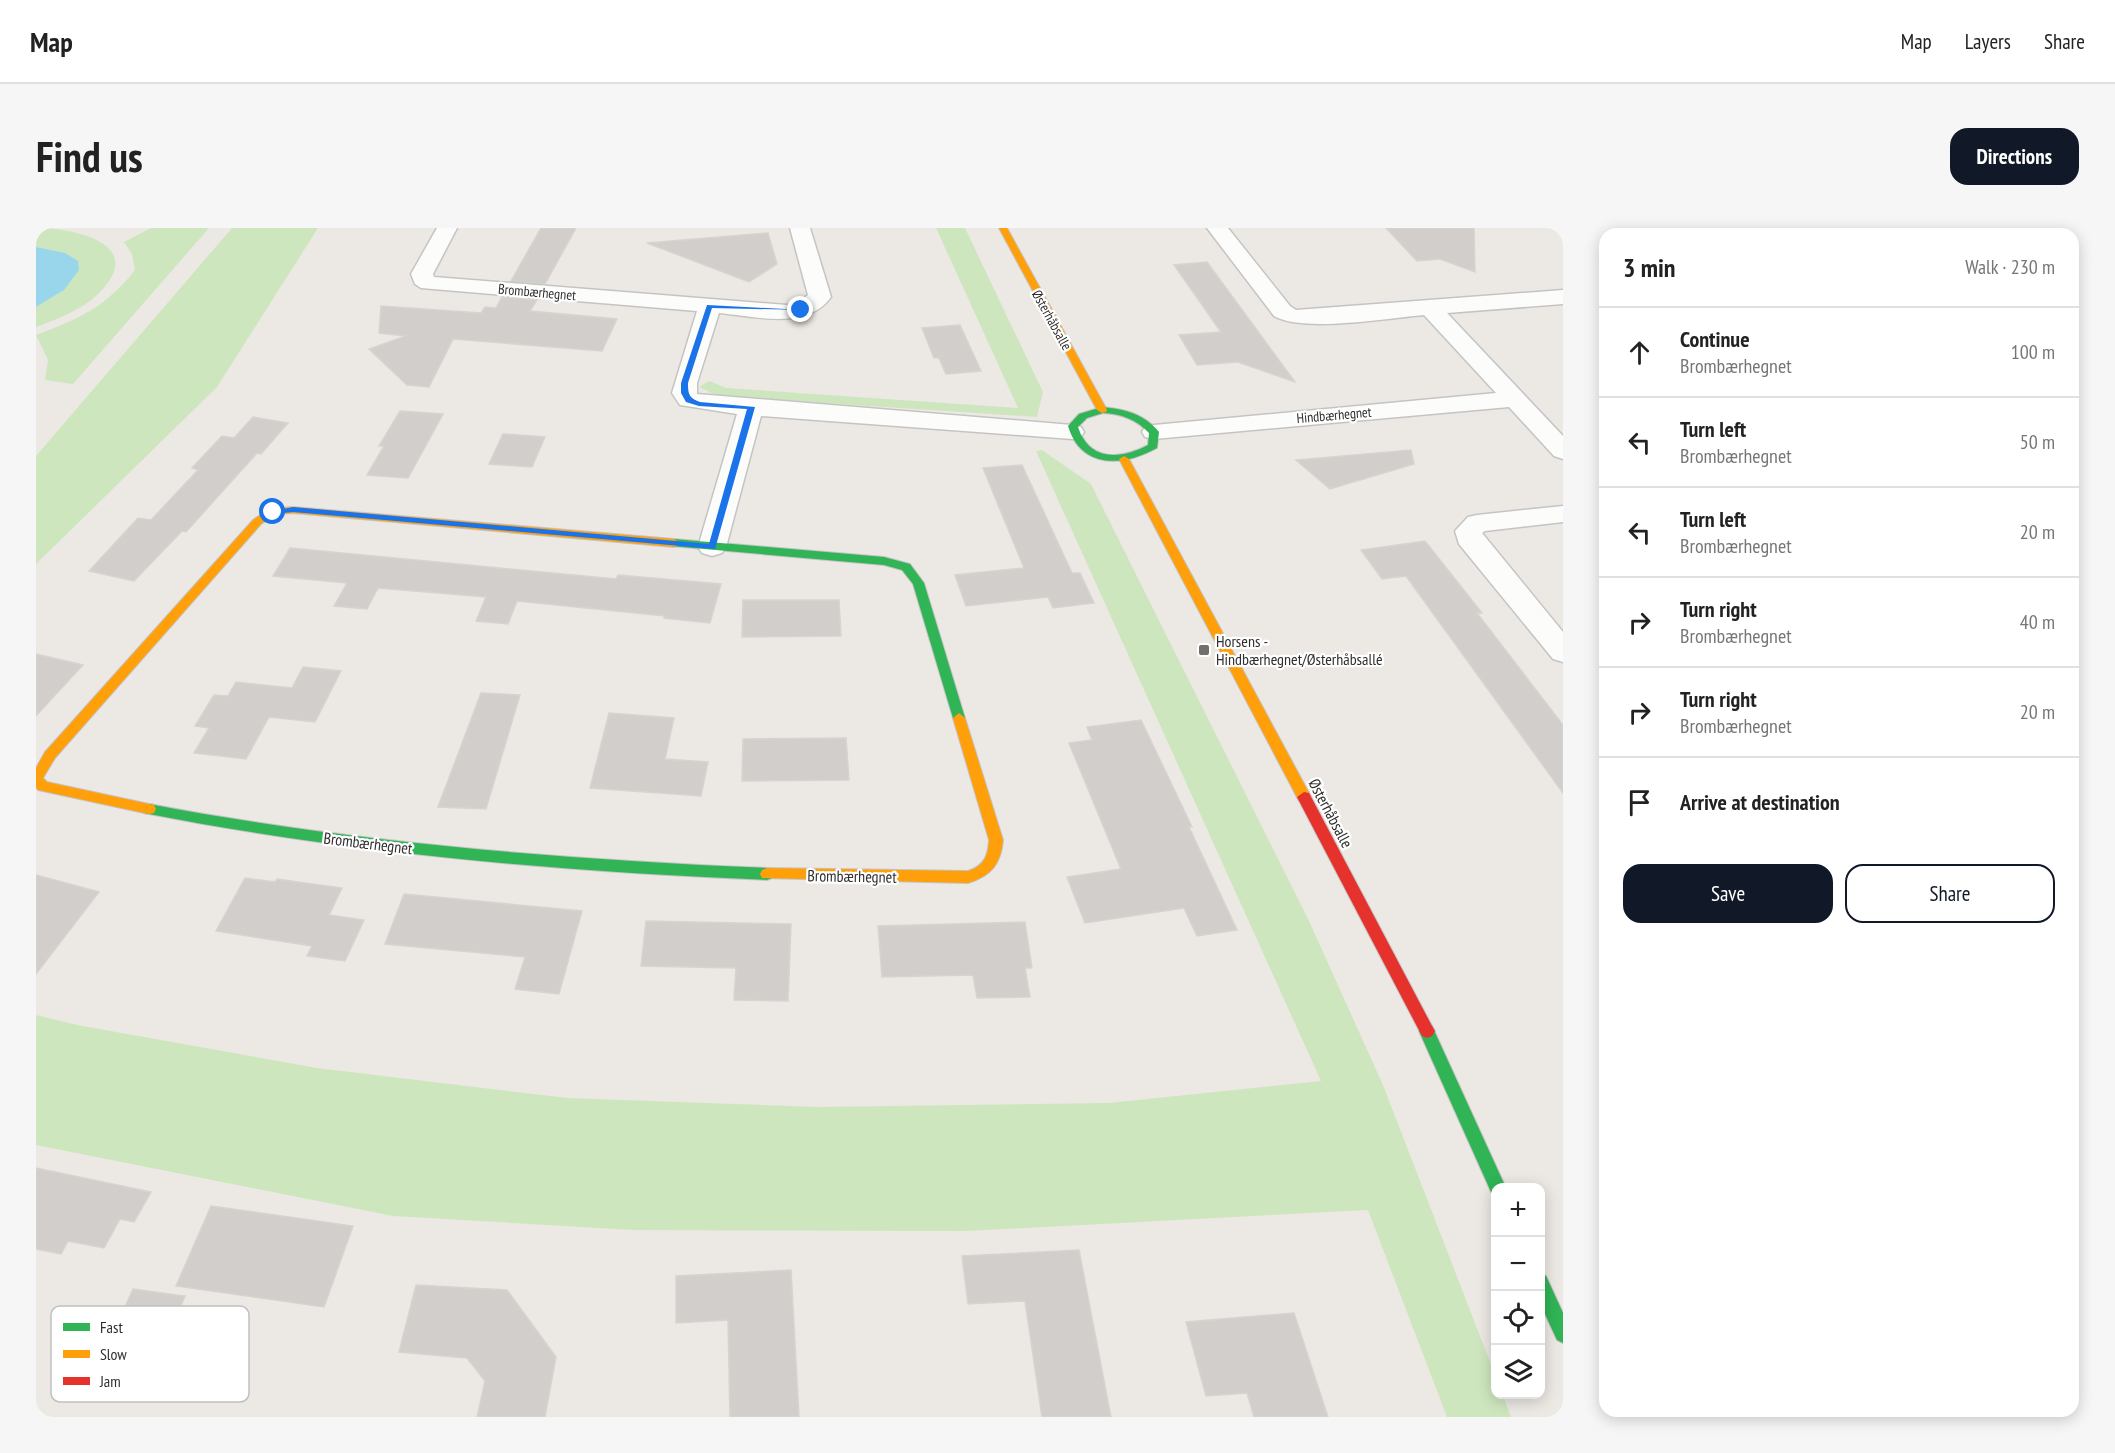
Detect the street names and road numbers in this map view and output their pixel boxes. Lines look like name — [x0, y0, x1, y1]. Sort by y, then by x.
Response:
street label: Brombærhegnet — [497, 280, 577, 304]
street label: Østerhåbsalle — [1028, 287, 1076, 354]
street label: Hindbærhegnet — [1296, 403, 1372, 427]
street label: Østerhåbsalle — [1304, 775, 1358, 851]
street label: Brombærhegnet — [322, 828, 414, 858]
street label: Brombærhegnet — [807, 865, 897, 887]

